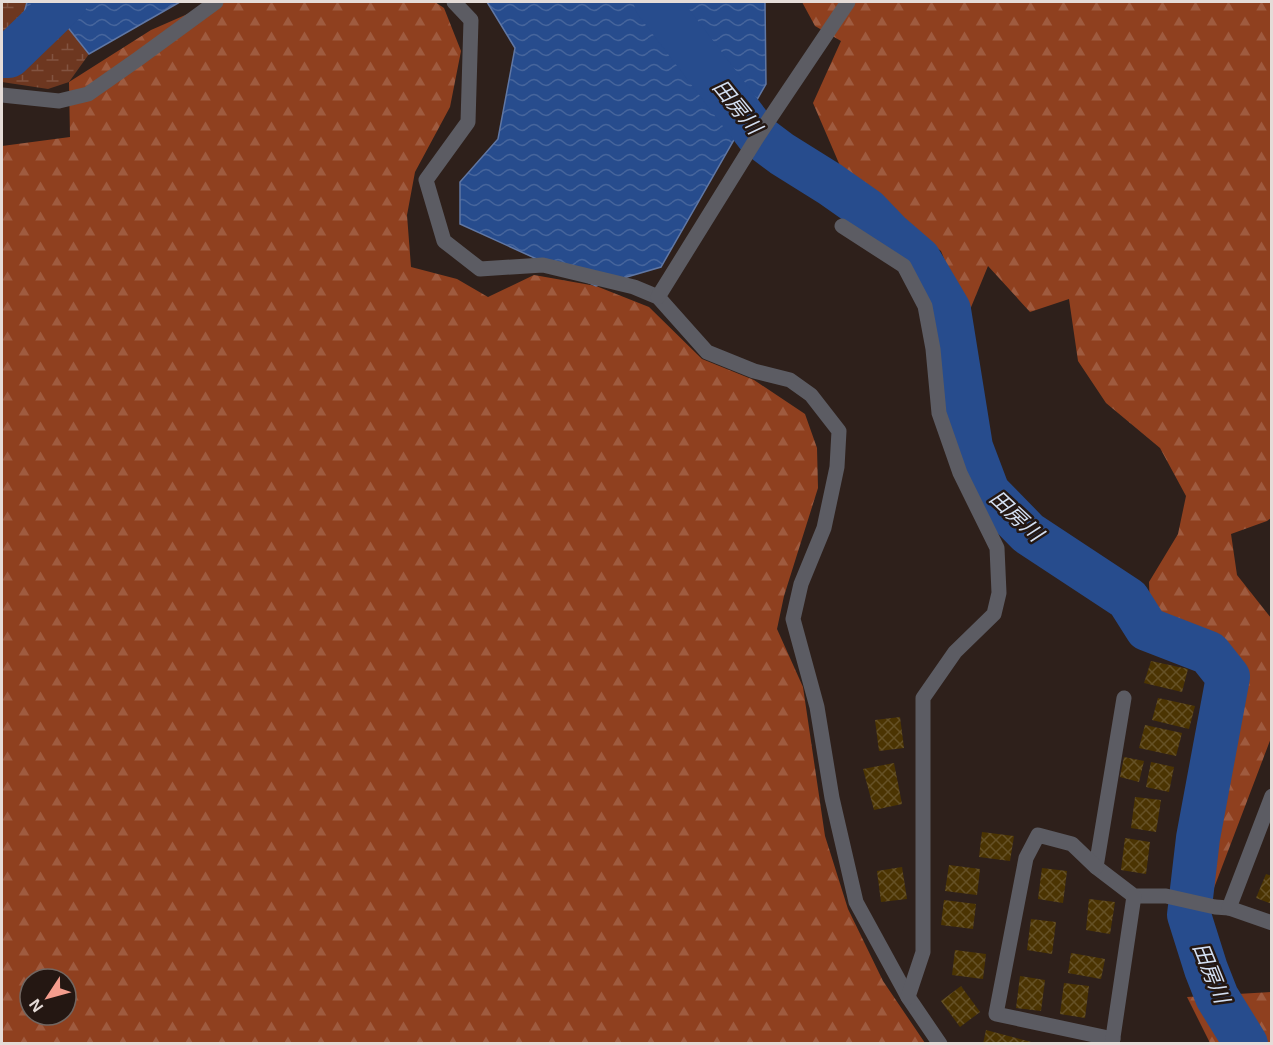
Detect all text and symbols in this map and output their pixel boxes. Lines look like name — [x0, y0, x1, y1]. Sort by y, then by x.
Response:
water label: 田房川 — [709, 75, 767, 140]
water label: 田房川 — [985, 486, 1049, 547]
water label: 田房川 — [1189, 939, 1235, 1008]
north arrow — [18, 967, 78, 1027]
text: N — [26, 996, 47, 1015]

